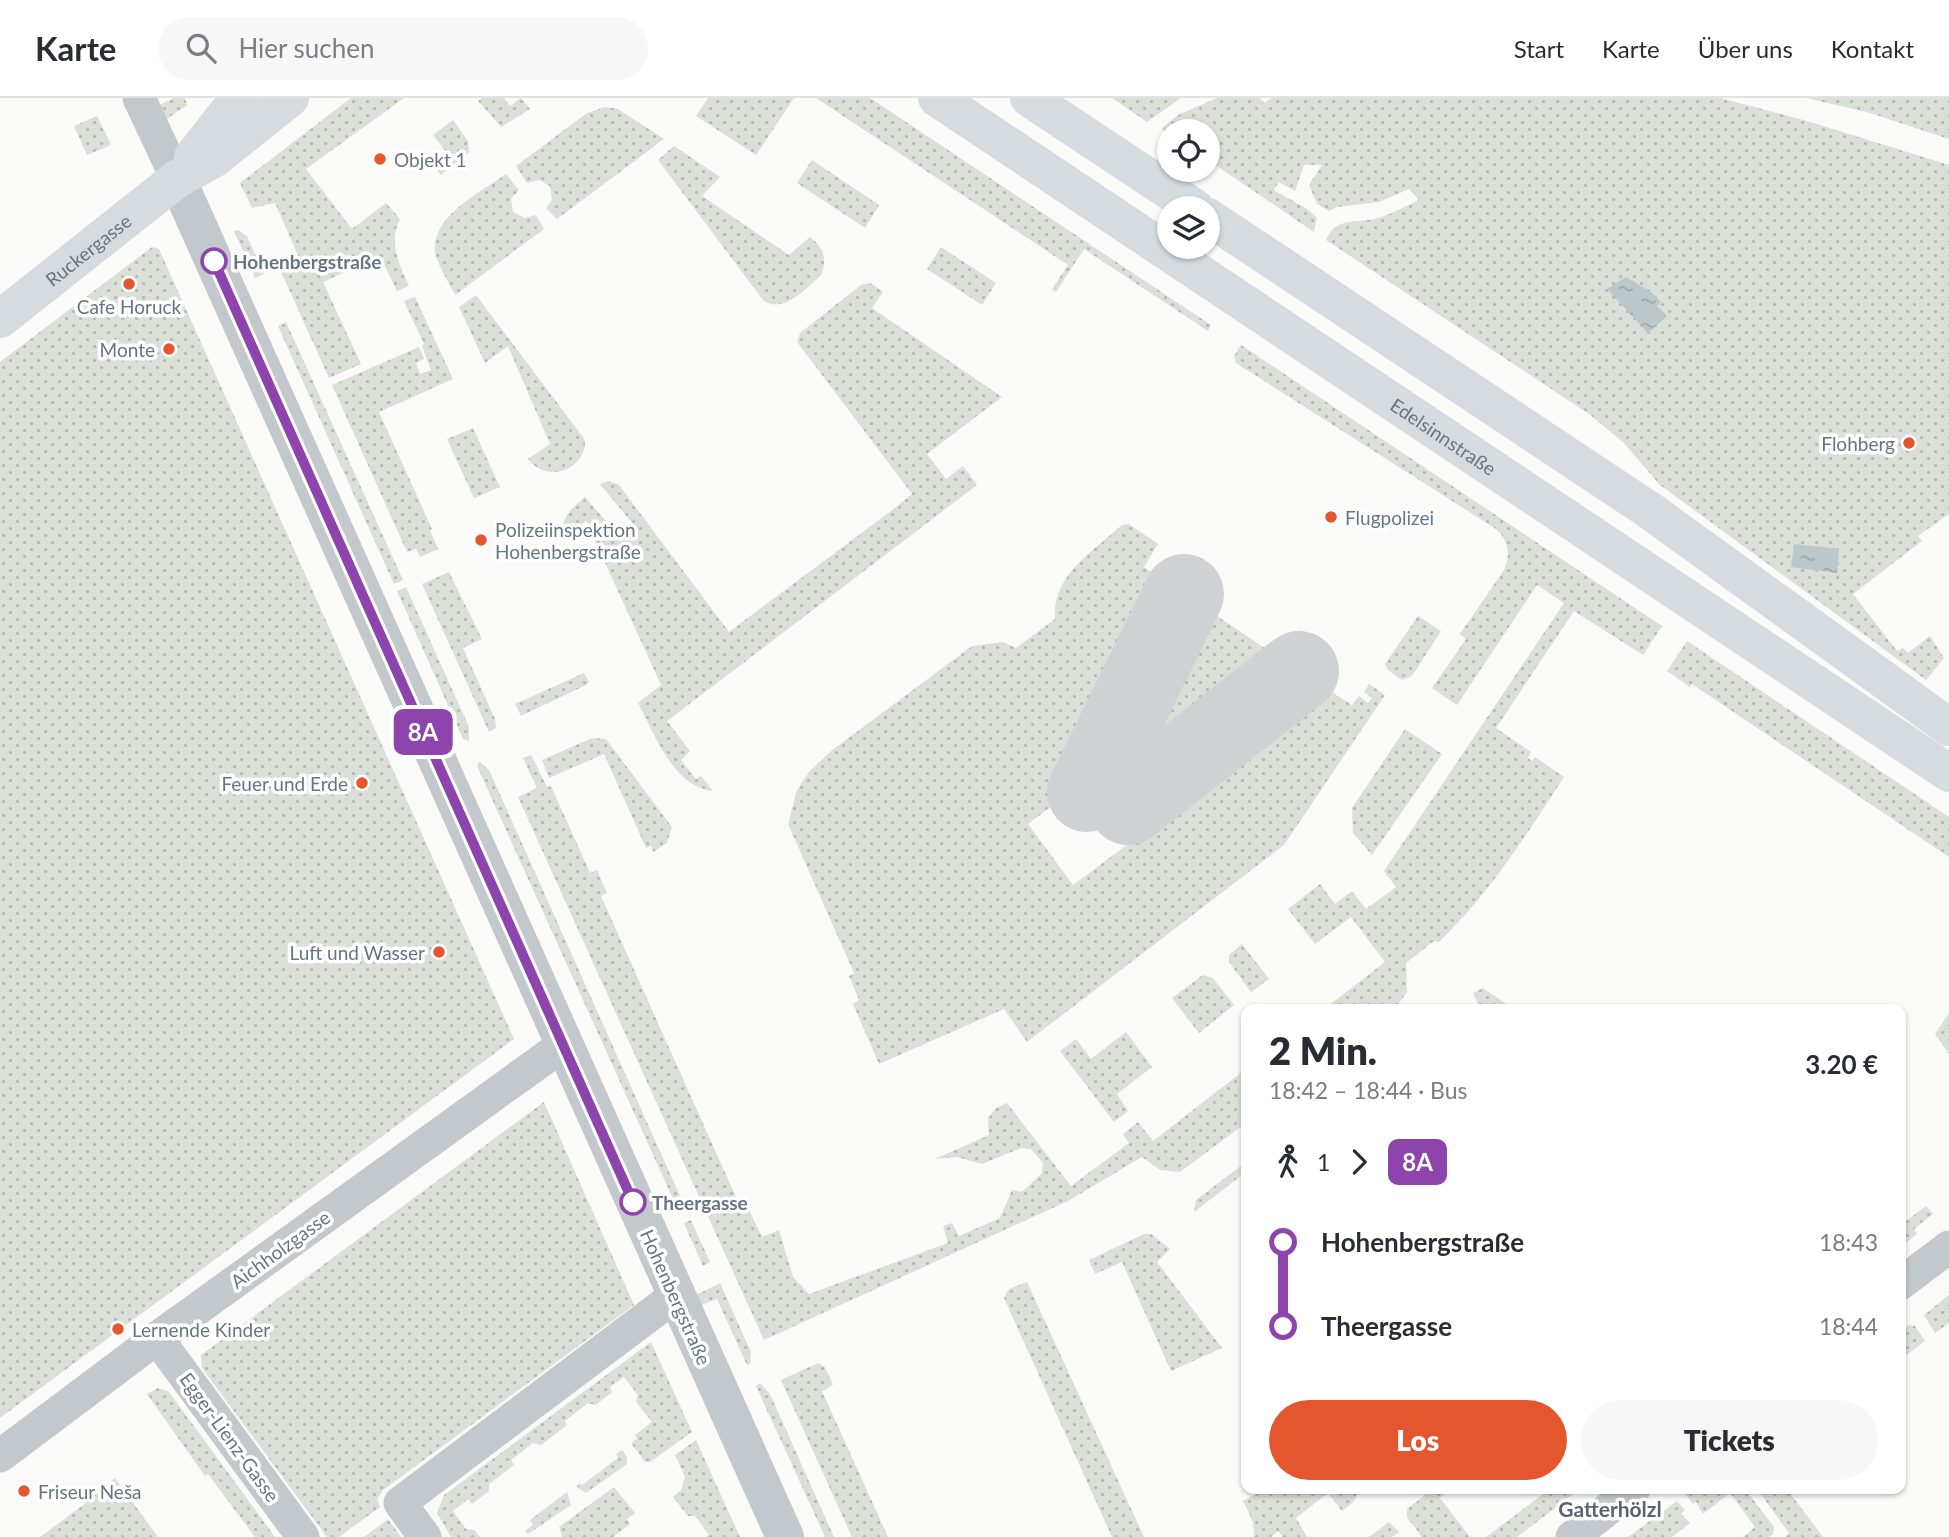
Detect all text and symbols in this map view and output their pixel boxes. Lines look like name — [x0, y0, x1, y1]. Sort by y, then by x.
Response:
search box — [158, 17, 648, 80]
text: Karte — [35, 28, 116, 68]
icon: search — [182, 29, 220, 67]
text: Hier suchen — [238, 32, 375, 64]
text: Start — [1514, 34, 1564, 63]
text: Karte — [1602, 34, 1660, 63]
text: Über uns — [1698, 34, 1793, 63]
text: Kontakt — [1831, 34, 1914, 63]
map controls — [1157, 119, 1220, 259]
button: locate — [1157, 119, 1220, 182]
place label: Objekt 1 — [394, 148, 467, 171]
marker: Objekt 1 — [372, 151, 388, 167]
button: layers — [1157, 196, 1220, 259]
street label: Ruckergasse — [40, 209, 135, 290]
marker: Hohenbergstraße — [201, 248, 227, 274]
place label: Hohenbergstraße — [233, 250, 381, 273]
marker: Cafe Horuck — [121, 276, 137, 292]
place label: Cafe Horuck — [77, 295, 182, 318]
place label: Monte — [100, 338, 155, 361]
marker: Monte — [161, 341, 177, 357]
street label: Edelsinnstraße — [1386, 392, 1501, 479]
place label: Flohberg — [1821, 432, 1895, 455]
marker: Flohberg — [1901, 435, 1917, 451]
place label: Flugpolizei — [1345, 506, 1434, 529]
marker: Flugpolizei — [1323, 509, 1339, 525]
place label: Polizeiinspektion Hohenbergstraße — [495, 518, 641, 563]
marker: Polizeiinspektion Hohenbergstraße — [473, 532, 489, 548]
line badge: 8A — [392, 709, 454, 755]
text: 8A — [408, 717, 438, 746]
place label: Feuer und Erde — [221, 772, 348, 795]
marker: Feuer und Erde — [354, 775, 370, 791]
place label: Luft und Wasser — [289, 941, 425, 964]
marker: Luft und Wasser — [431, 944, 447, 960]
text: 2 Min. — [1269, 1027, 1377, 1073]
text: 3.20 € — [1805, 1048, 1878, 1080]
text: 18:42 – 18:44 · Bus — [1269, 1076, 1468, 1104]
icon: walk — [1269, 1143, 1307, 1181]
icon: forward — [1340, 1143, 1378, 1181]
text: 8A — [1402, 1147, 1433, 1176]
text: 1 — [1317, 1148, 1330, 1176]
marker: Theergasse — [620, 1189, 646, 1215]
place label: Theergasse — [652, 1191, 748, 1214]
street label: Aichholzgasse — [226, 1205, 334, 1293]
street label: Hohenbergstraße — [636, 1226, 716, 1368]
text: Hohenbergstraße — [1321, 1226, 1524, 1258]
text: 18:43 — [1819, 1228, 1878, 1256]
text: Theergasse — [1321, 1310, 1452, 1342]
text: 18:44 — [1819, 1312, 1878, 1340]
place label: Lernende Kinder — [132, 1318, 270, 1341]
marker: Lernende Kinder — [110, 1321, 126, 1337]
street label: Egger-Lienz-Gasse — [175, 1368, 285, 1506]
button: Los — [1269, 1400, 1567, 1480]
button: Tickets — [1581, 1400, 1878, 1480]
place label: Friseur Neša — [38, 1480, 142, 1503]
marker: Friseur Neša — [16, 1483, 32, 1499]
district label: Gatterhölzl — [1558, 1496, 1662, 1521]

